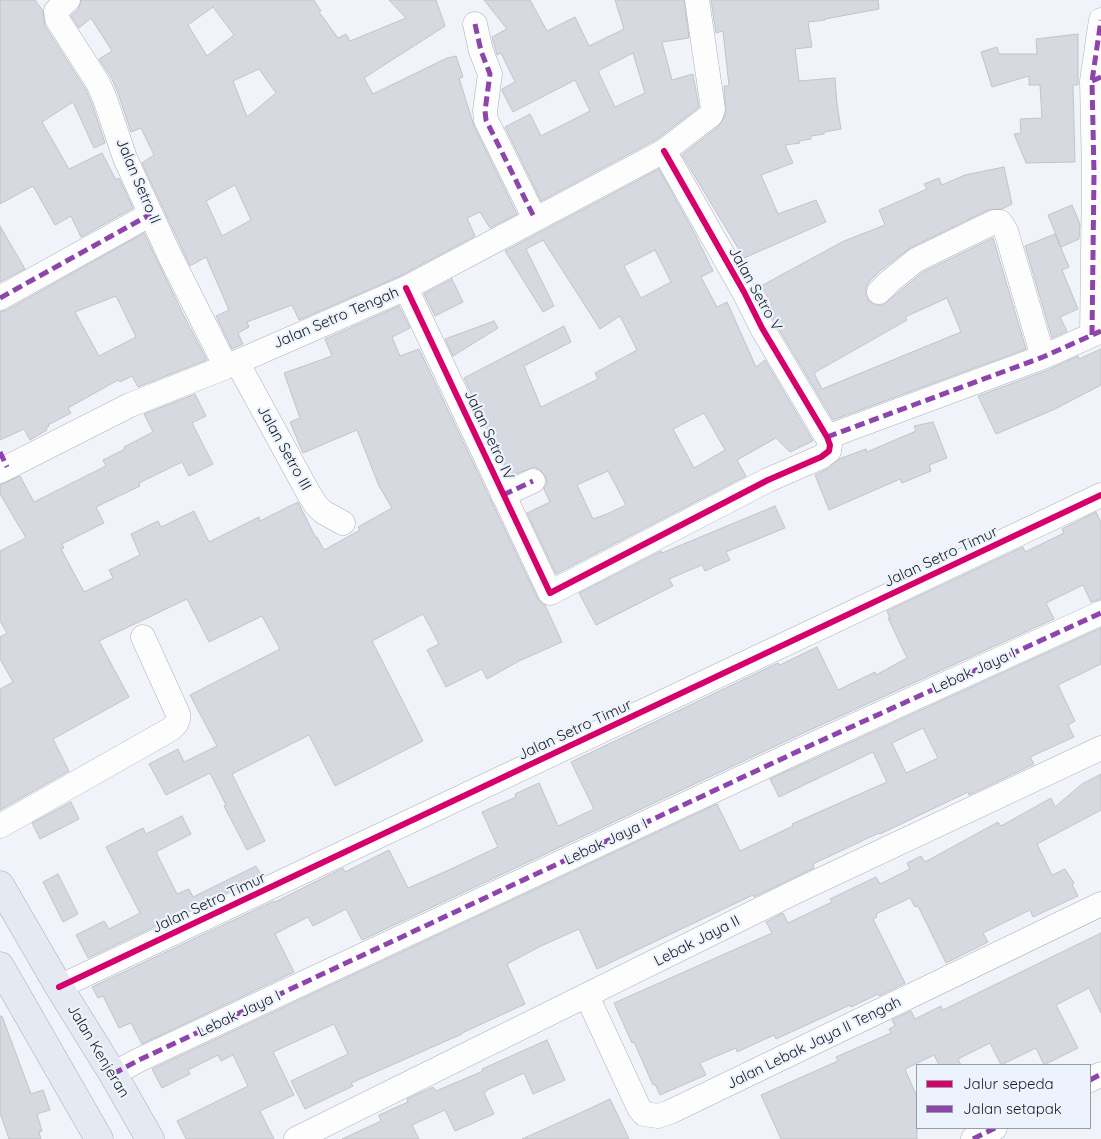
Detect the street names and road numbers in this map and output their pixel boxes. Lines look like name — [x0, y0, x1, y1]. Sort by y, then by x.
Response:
street label: Jalan Setro II — [112, 136, 164, 226]
street label: Jalan Setro V — [724, 244, 786, 334]
street label: Jalan Setro Tengah — [270, 283, 402, 353]
street label: Jalan Setro IV — [460, 387, 518, 483]
street label: Jalan Setro III — [253, 402, 315, 494]
street label: Jalan Setro Timur — [881, 523, 1001, 591]
street label: Lebak Jaya I — [929, 644, 1019, 698]
street label: Jalan Setro Timur — [515, 696, 635, 764]
street label: Lebak Jaya I — [561, 815, 651, 869]
street label: Jalan Setro Timur — [149, 869, 269, 937]
street label: Lebak Jaya II — [651, 912, 743, 970]
street label: Lebak Jaya I — [194, 987, 284, 1041]
street label: Jalan Lebak Jaya II Tengah — [724, 993, 904, 1093]
street label: Jalan Kenjeran — [63, 1001, 133, 1101]

